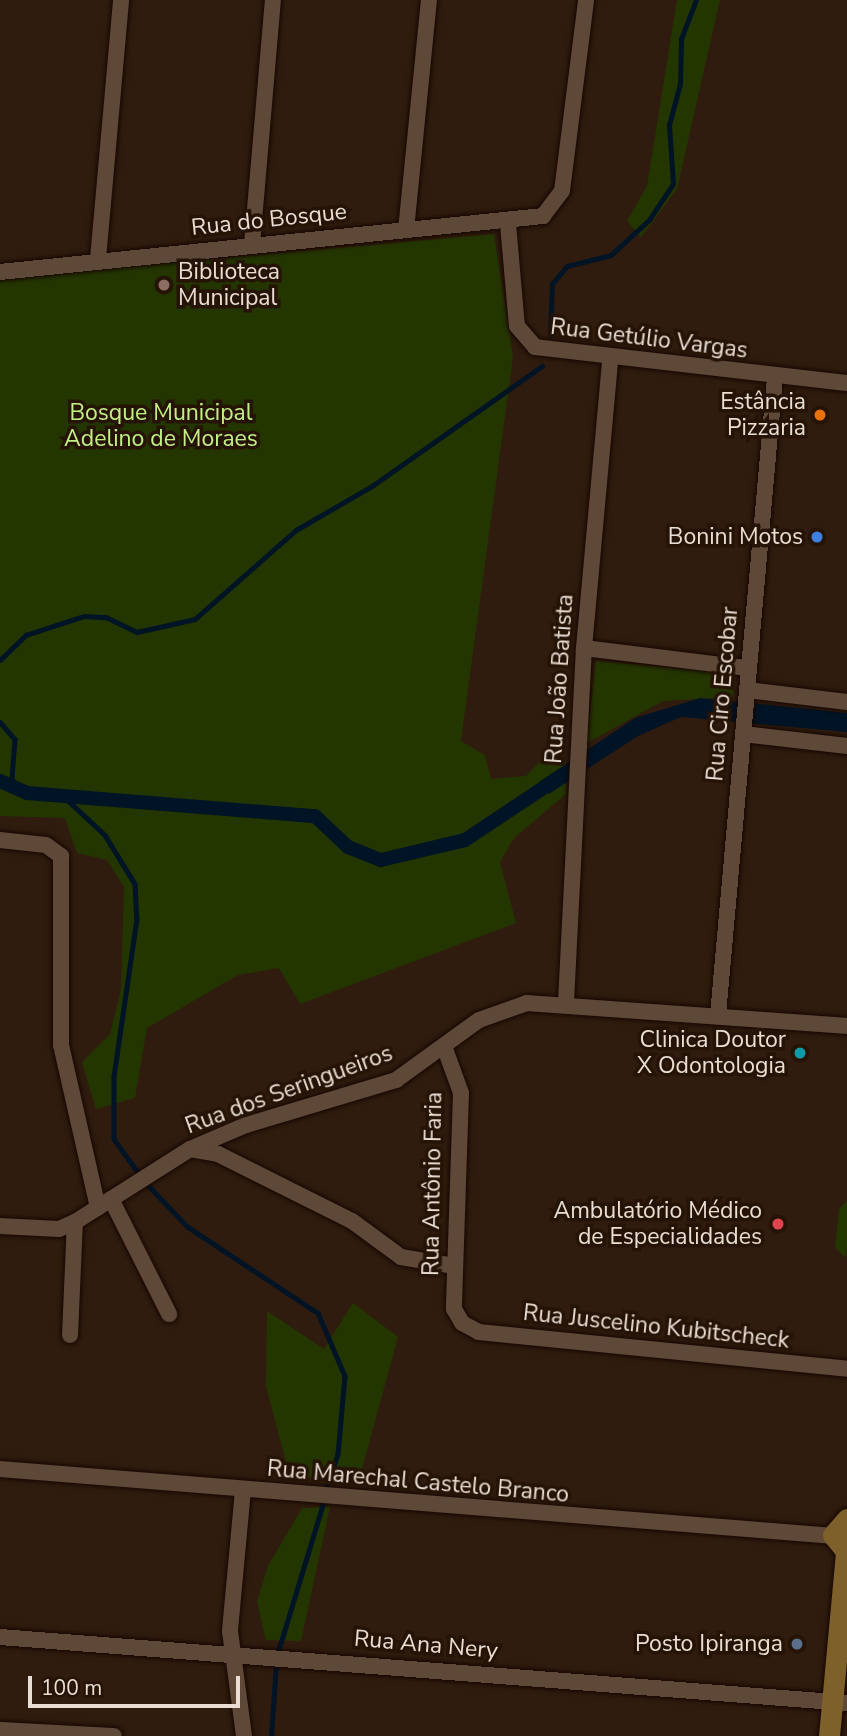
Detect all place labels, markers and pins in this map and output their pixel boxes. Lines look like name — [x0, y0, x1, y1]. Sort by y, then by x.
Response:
place label: Biblioteca Municipal — [178, 258, 280, 312]
marker: Biblioteca Municipal — [156, 277, 172, 293]
place label: Estância Pizzaria — [720, 388, 806, 442]
marker: Estância Pizzaria — [812, 407, 828, 423]
place label: Bonini Motos — [668, 523, 803, 551]
marker: Bonini Motos — [809, 529, 825, 545]
place label: Clinica Doutor X Odontologia — [637, 1026, 786, 1080]
marker: Clinica Doutor X Odontologia — [792, 1045, 808, 1061]
place label: Ambulatório Médico de Especialidades — [553, 1197, 762, 1251]
marker: Ambulatório Médico de Especialidades — [768, 1214, 788, 1234]
place label: Posto Ipiranga — [635, 1630, 783, 1658]
marker: Posto Ipiranga — [789, 1636, 805, 1652]

